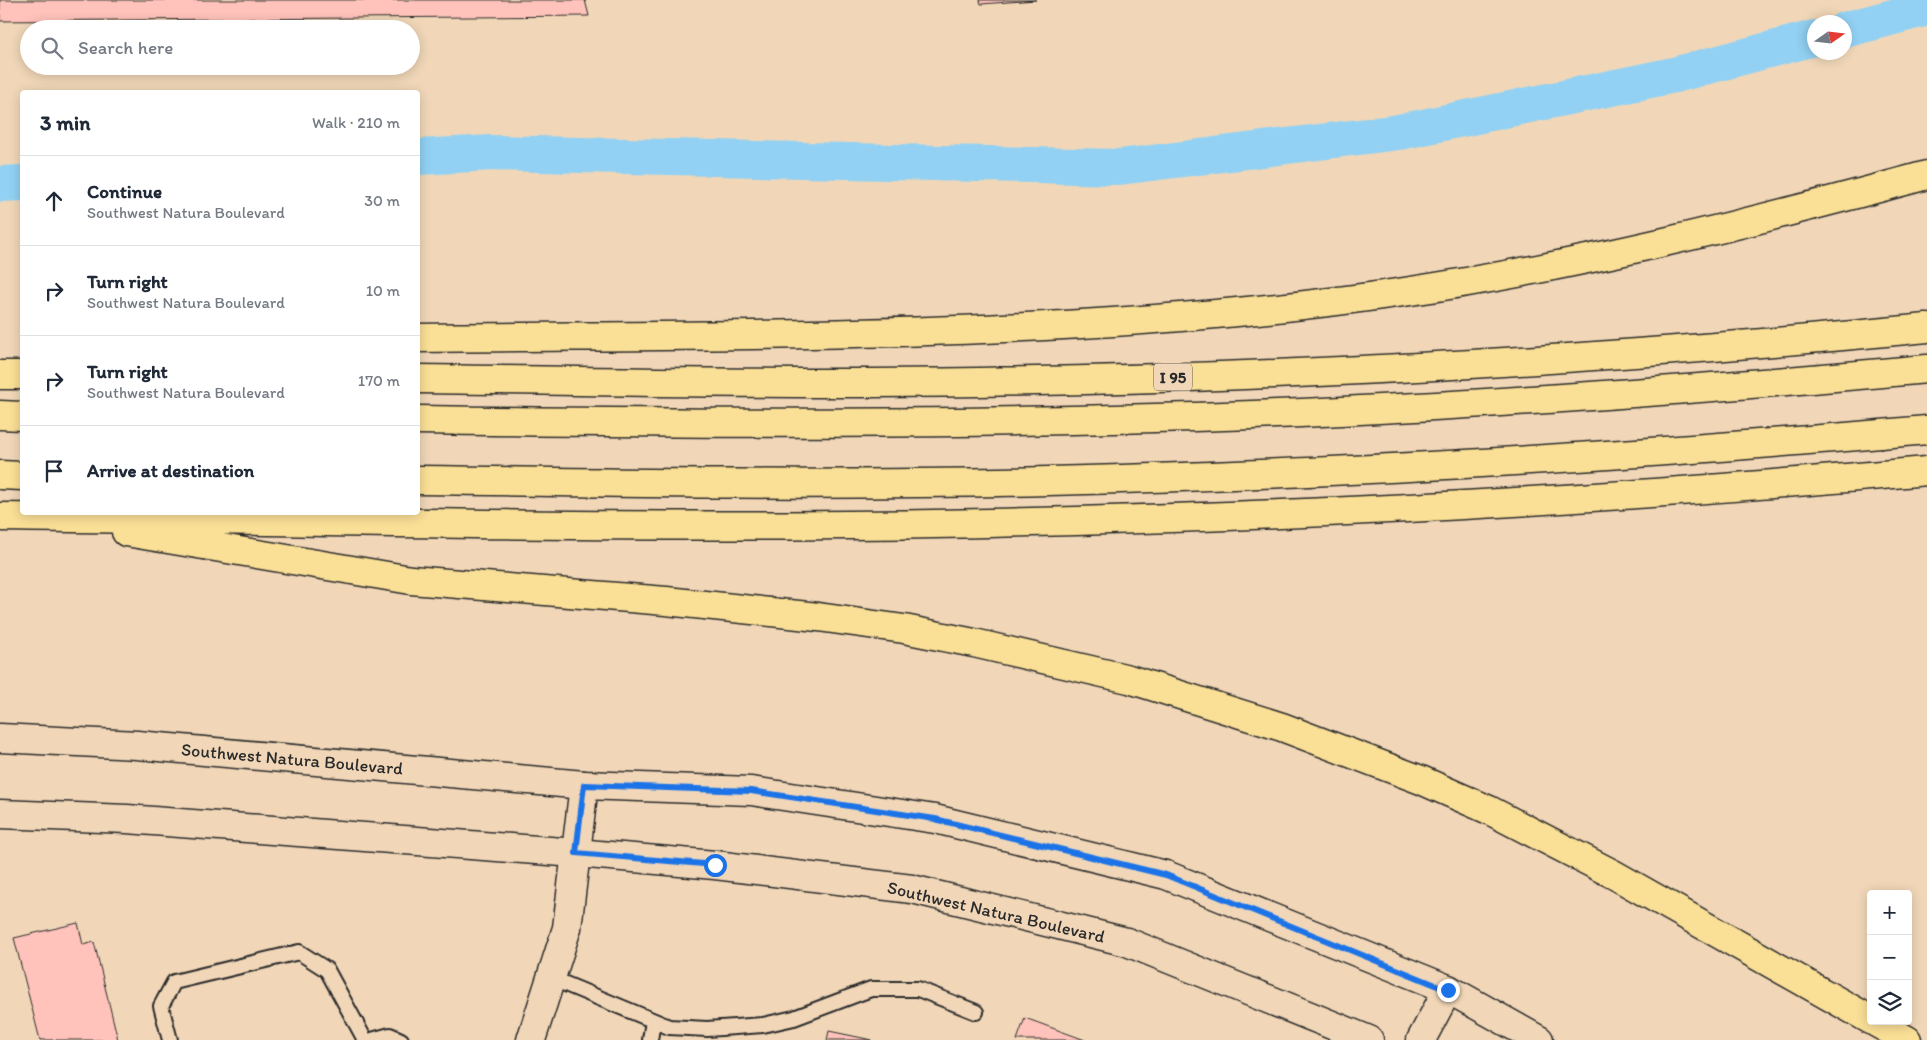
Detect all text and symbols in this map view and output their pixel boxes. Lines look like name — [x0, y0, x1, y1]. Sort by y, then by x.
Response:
north arrow — [1807, 15, 1852, 60]
search box — [20, 20, 420, 75]
icon: search — [38, 34, 66, 62]
text: Search here — [78, 36, 173, 59]
text: 3 min — [40, 110, 90, 135]
text: Walk · 210 m — [312, 113, 400, 132]
text: Continue — [87, 180, 162, 203]
icon: ahead — [40, 187, 68, 215]
text: 30 m — [364, 191, 400, 210]
text: Southwest Natura Boulevard — [87, 203, 285, 222]
text: Turn right — [87, 270, 168, 293]
icon: right — [40, 277, 68, 305]
text: 10 m — [366, 281, 400, 300]
text: Southwest Natura Boulevard — [87, 293, 285, 312]
text: Turn right — [87, 360, 168, 383]
road number: I 95 — [1154, 364, 1192, 391]
icon: right — [40, 367, 68, 395]
text: 170 m — [358, 371, 400, 390]
text: Southwest Natura Boulevard — [87, 383, 285, 402]
icon: arrive — [40, 457, 68, 485]
text: Arrive at destination — [87, 459, 254, 482]
street label: Southwest Natura Boulevard — [180, 738, 404, 780]
route start — [704, 854, 727, 877]
street label: Southwest Natura Boulevard — [885, 876, 1107, 948]
map controls — [1867, 890, 1912, 1025]
button: + — [1867, 890, 1912, 935]
button: − — [1867, 935, 1912, 980]
route end — [1437, 979, 1460, 1002]
button: layers — [1867, 980, 1912, 1025]

